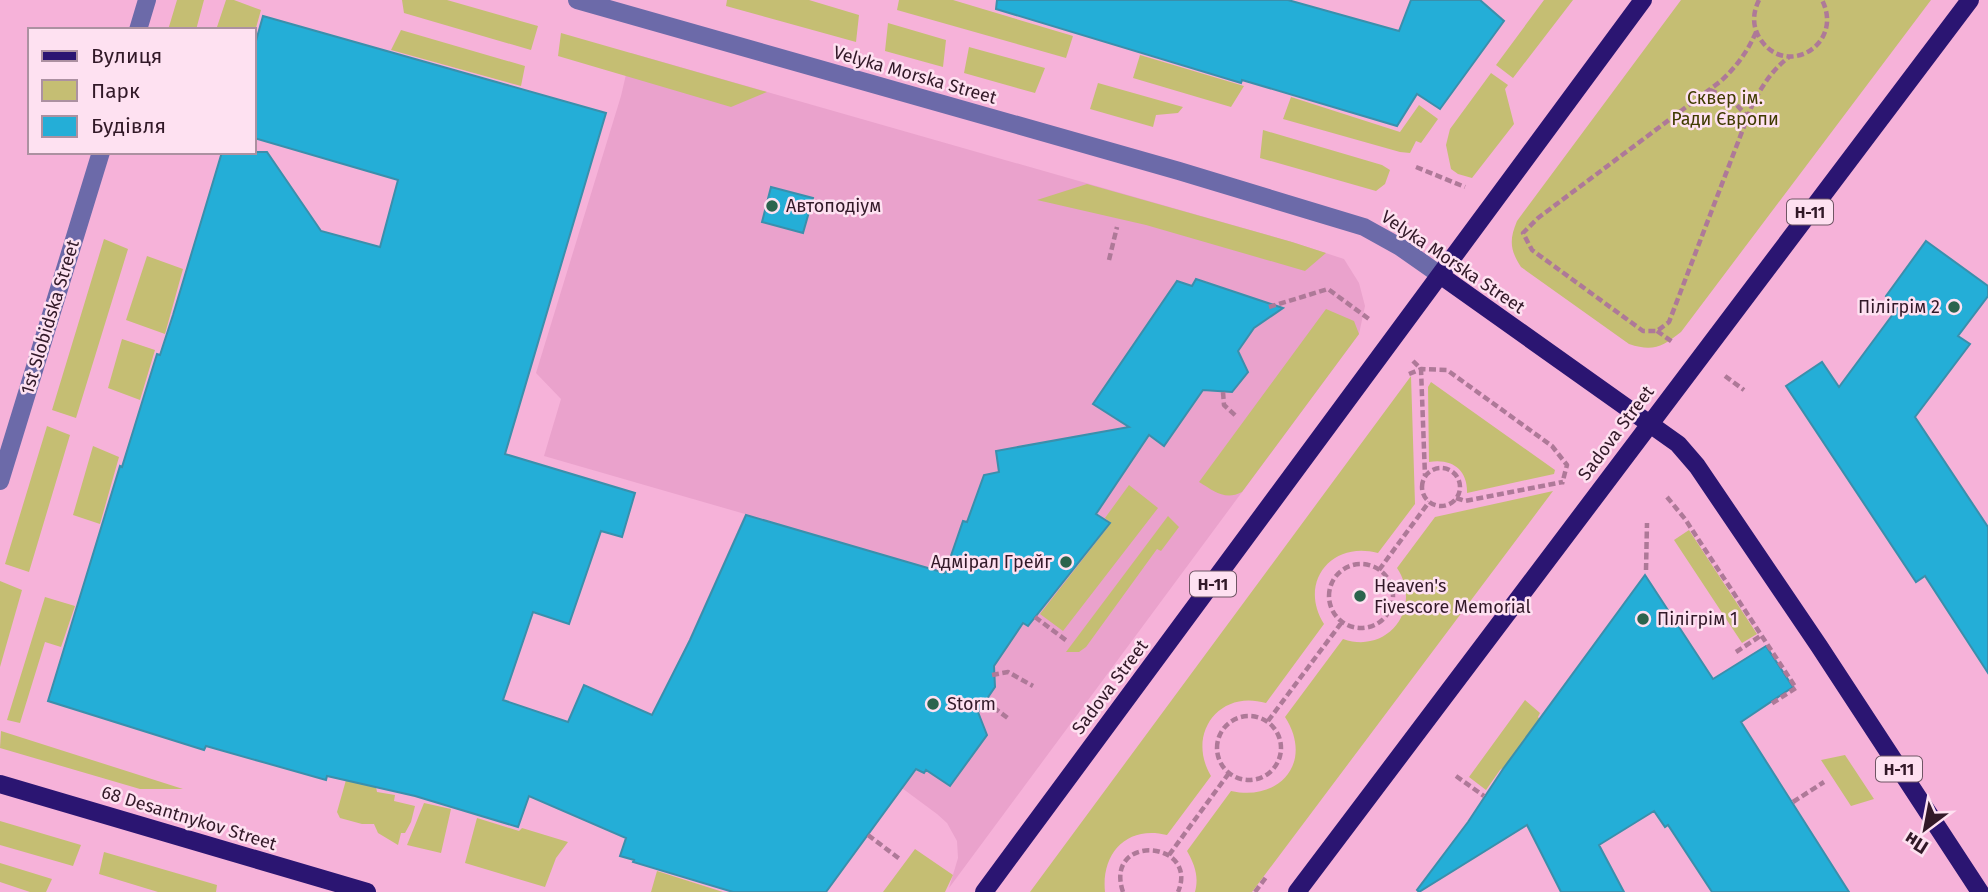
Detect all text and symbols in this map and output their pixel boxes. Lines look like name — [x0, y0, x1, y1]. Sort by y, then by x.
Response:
legend — [28, 28, 256, 154]
street label: Velyka Morska Street — [831, 41, 1000, 109]
text: Вулиця — [91, 43, 162, 69]
text: Парк — [91, 78, 140, 104]
park label: Сквер ім. Ради Європи — [1671, 87, 1779, 130]
text: Будівля — [91, 113, 166, 139]
place label: Автоподіум — [786, 195, 881, 217]
marker: Автоподіум — [764, 198, 780, 214]
road number: Н-11 — [1787, 200, 1833, 224]
street label: Velyka Morska Street — [1377, 206, 1530, 319]
street label: 1st Slobidska Street — [16, 237, 84, 397]
place label: Пілігрім 2 — [1858, 296, 1940, 318]
marker: Пілігрім 2 — [1946, 299, 1962, 315]
street label: Sadova Street — [1573, 381, 1659, 485]
place label: Адмірал Грейг — [931, 551, 1052, 573]
marker: Адмірал Грейг — [1058, 554, 1074, 570]
road number: Н-11 — [1190, 572, 1236, 596]
place label: Heaven's Fivescore Memorial — [1374, 575, 1531, 618]
marker: Heaven's Fivescore Memorial — [1352, 588, 1368, 604]
place label: Пілігрім 1 — [1657, 608, 1738, 630]
marker: Пілігрім 1 — [1635, 611, 1651, 627]
street label: Sadova Street — [1067, 635, 1153, 739]
place label: Storm — [947, 693, 996, 715]
marker: Storm — [925, 696, 941, 712]
road number: Н-11 — [1876, 756, 1922, 782]
street label: 68 Desantnykov Street — [99, 781, 280, 855]
north arrow — [1890, 794, 1960, 864]
text: Пн — [1900, 827, 1932, 859]

